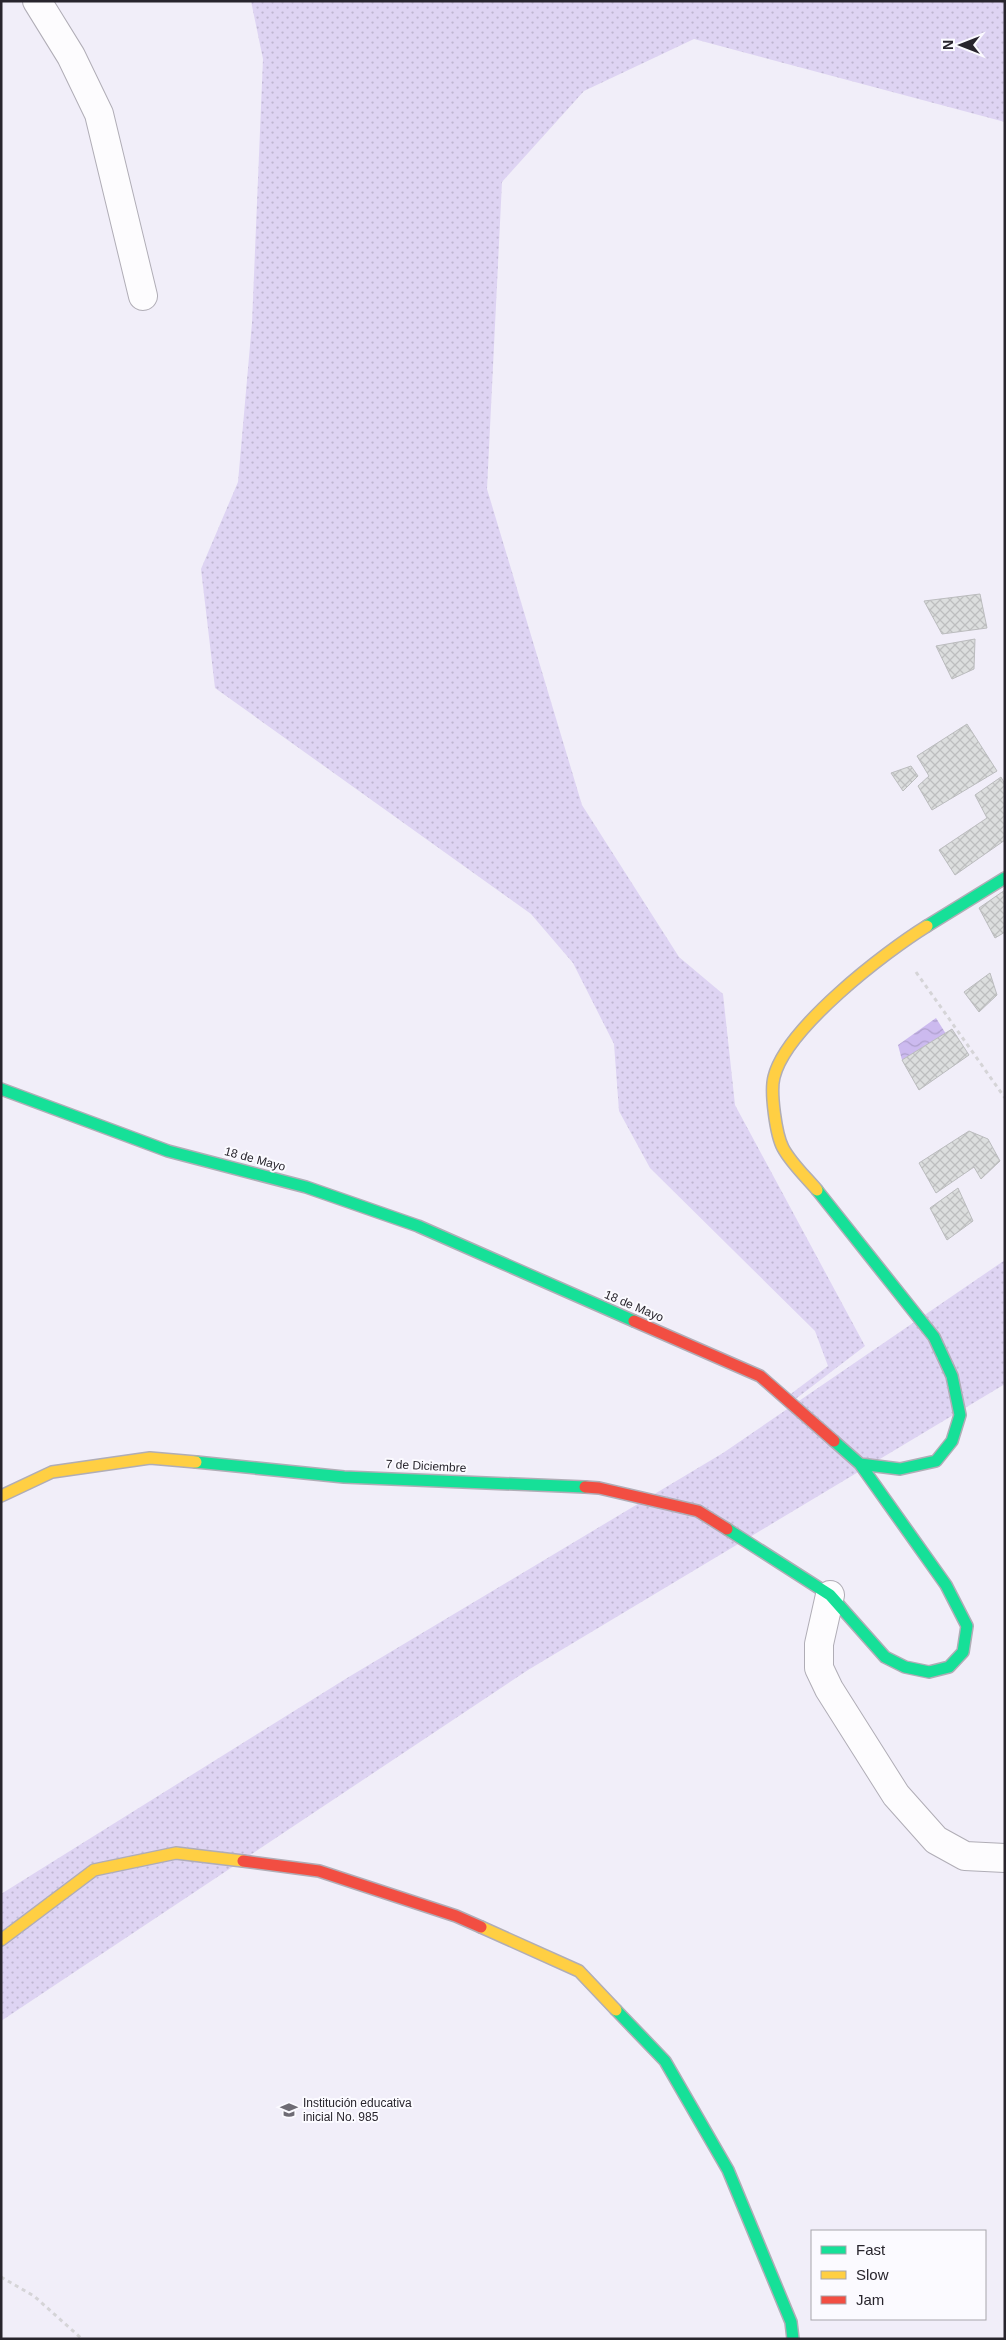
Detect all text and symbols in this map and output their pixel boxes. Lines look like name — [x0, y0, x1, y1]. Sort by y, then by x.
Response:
north arrow — [936, 20, 986, 70]
text: N — [940, 40, 956, 50]
street label: 18 de Mayo — [223, 1144, 287, 1174]
street label: 18 de Mayo — [602, 1287, 666, 1325]
street label: 7 de Diciembre — [385, 1457, 467, 1475]
place label: Institución educativa inicial No. 985 — [303, 2096, 412, 2124]
school or university icon: Institución educativa inicial No. 985 — [279, 2100, 299, 2120]
legend — [811, 2230, 986, 2320]
text: Fast — [856, 2241, 886, 2258]
text: Slow — [856, 2266, 889, 2283]
text: Jam — [856, 2291, 884, 2308]

